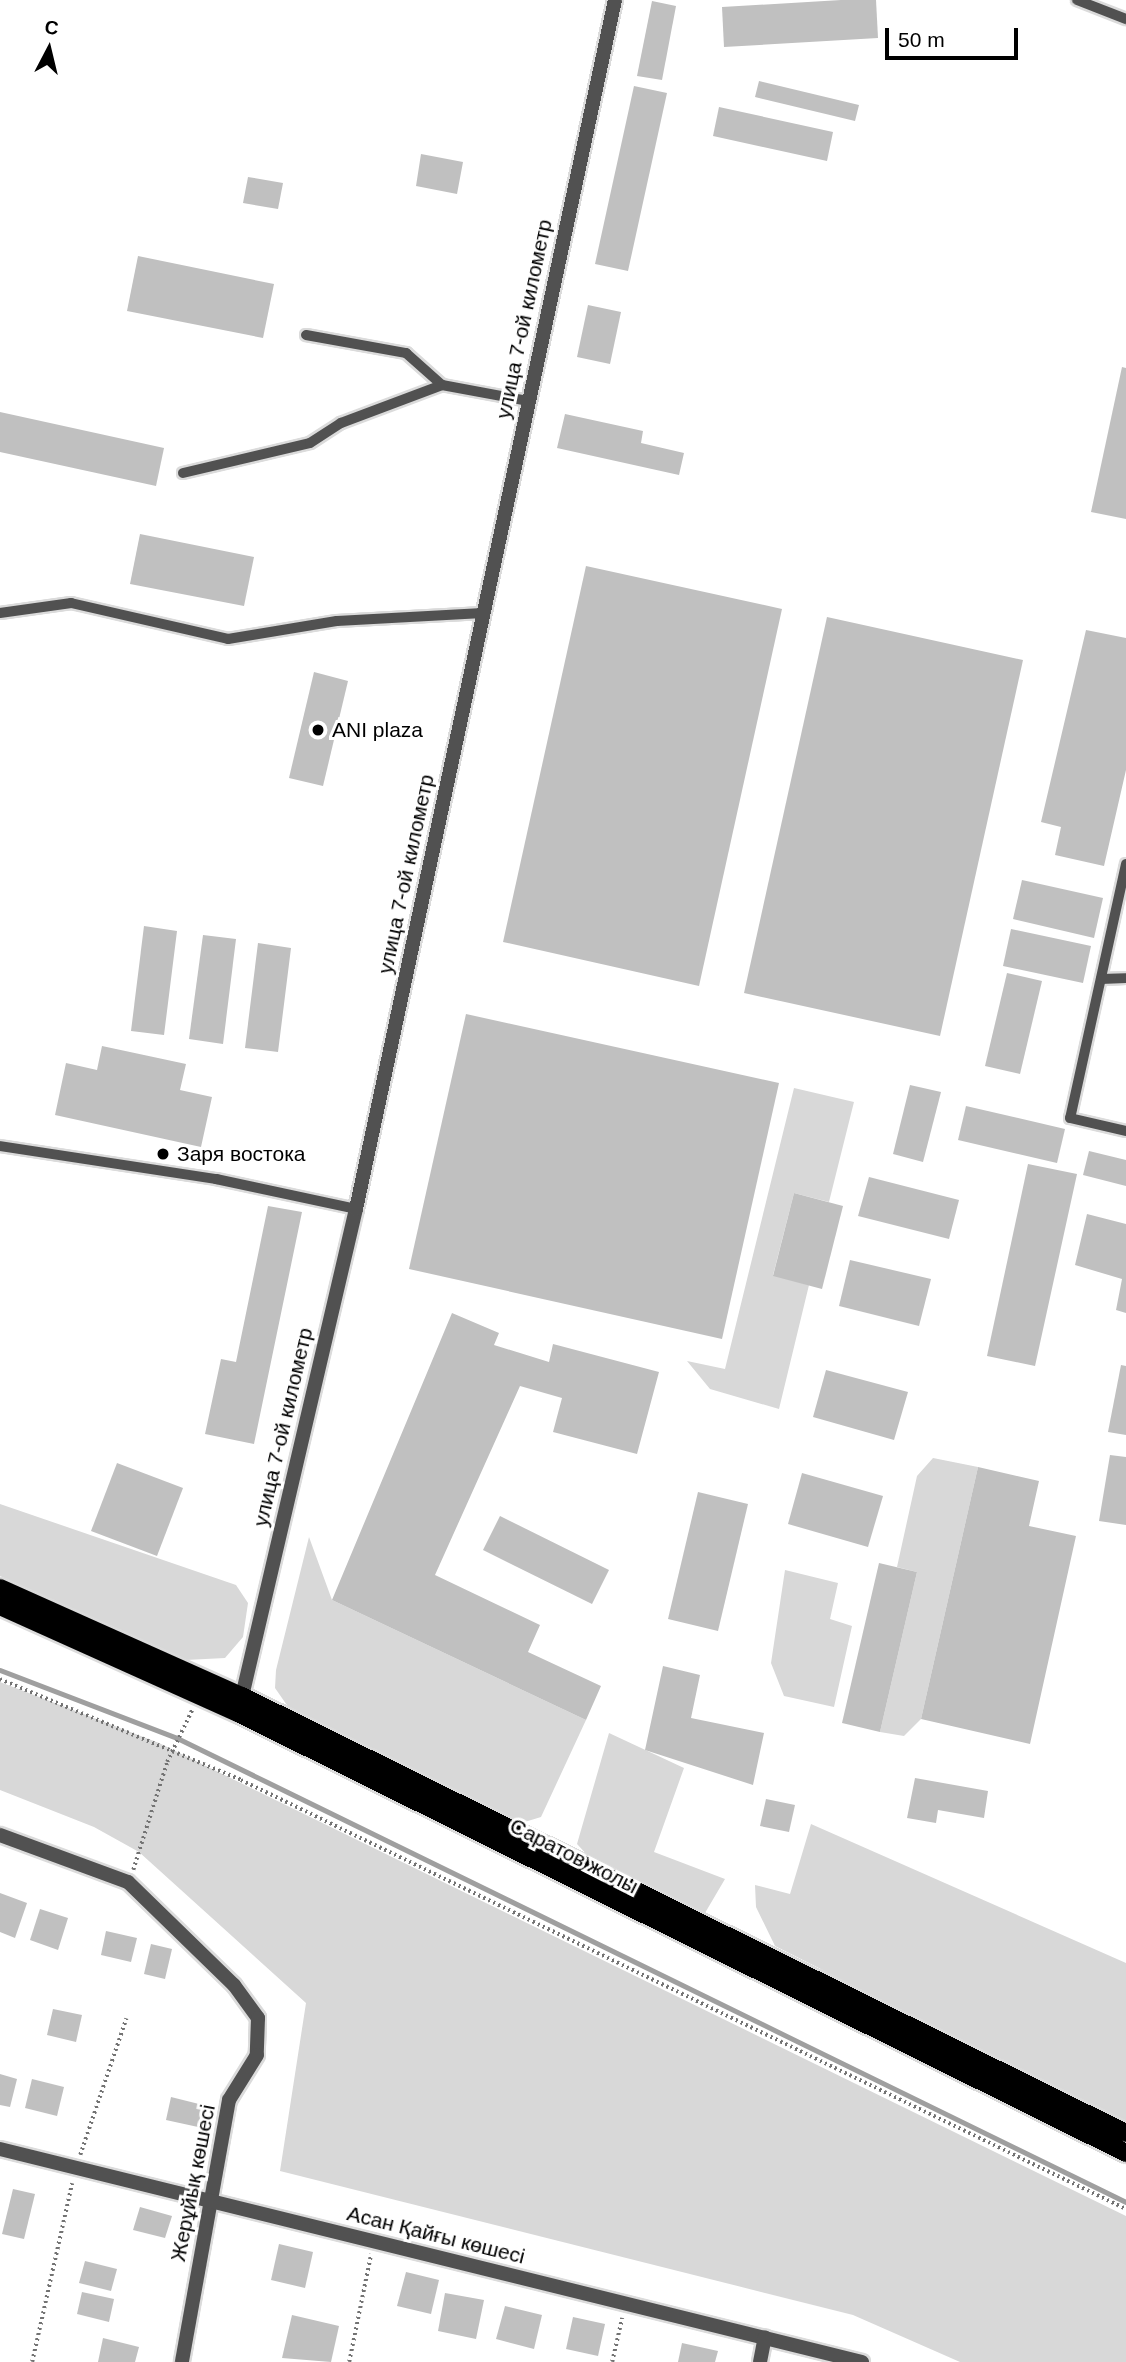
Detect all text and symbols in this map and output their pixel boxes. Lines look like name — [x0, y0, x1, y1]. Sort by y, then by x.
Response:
north arrow — [14, 14, 84, 84]
scale bar — [888, 14, 1021, 58]
text: С — [44, 16, 60, 39]
text: 50 m — [898, 28, 945, 51]
street label: улица 7-ой километр — [491, 217, 557, 421]
place label: ANI plaza — [332, 717, 423, 743]
marker: ANI plaza — [310, 722, 326, 738]
street label: улица 7-ой километр — [373, 772, 439, 976]
place label: Заря востока — [177, 1141, 306, 1167]
marker: Заря востока — [155, 1146, 171, 1162]
street label: улица 7-ой километр — [248, 1325, 318, 1529]
street label: Саратов жолы — [506, 1813, 642, 1899]
street label: Жерұйық көшесі — [165, 2102, 221, 2264]
street label: Асан Қайғы көшесі — [344, 2201, 528, 2269]

